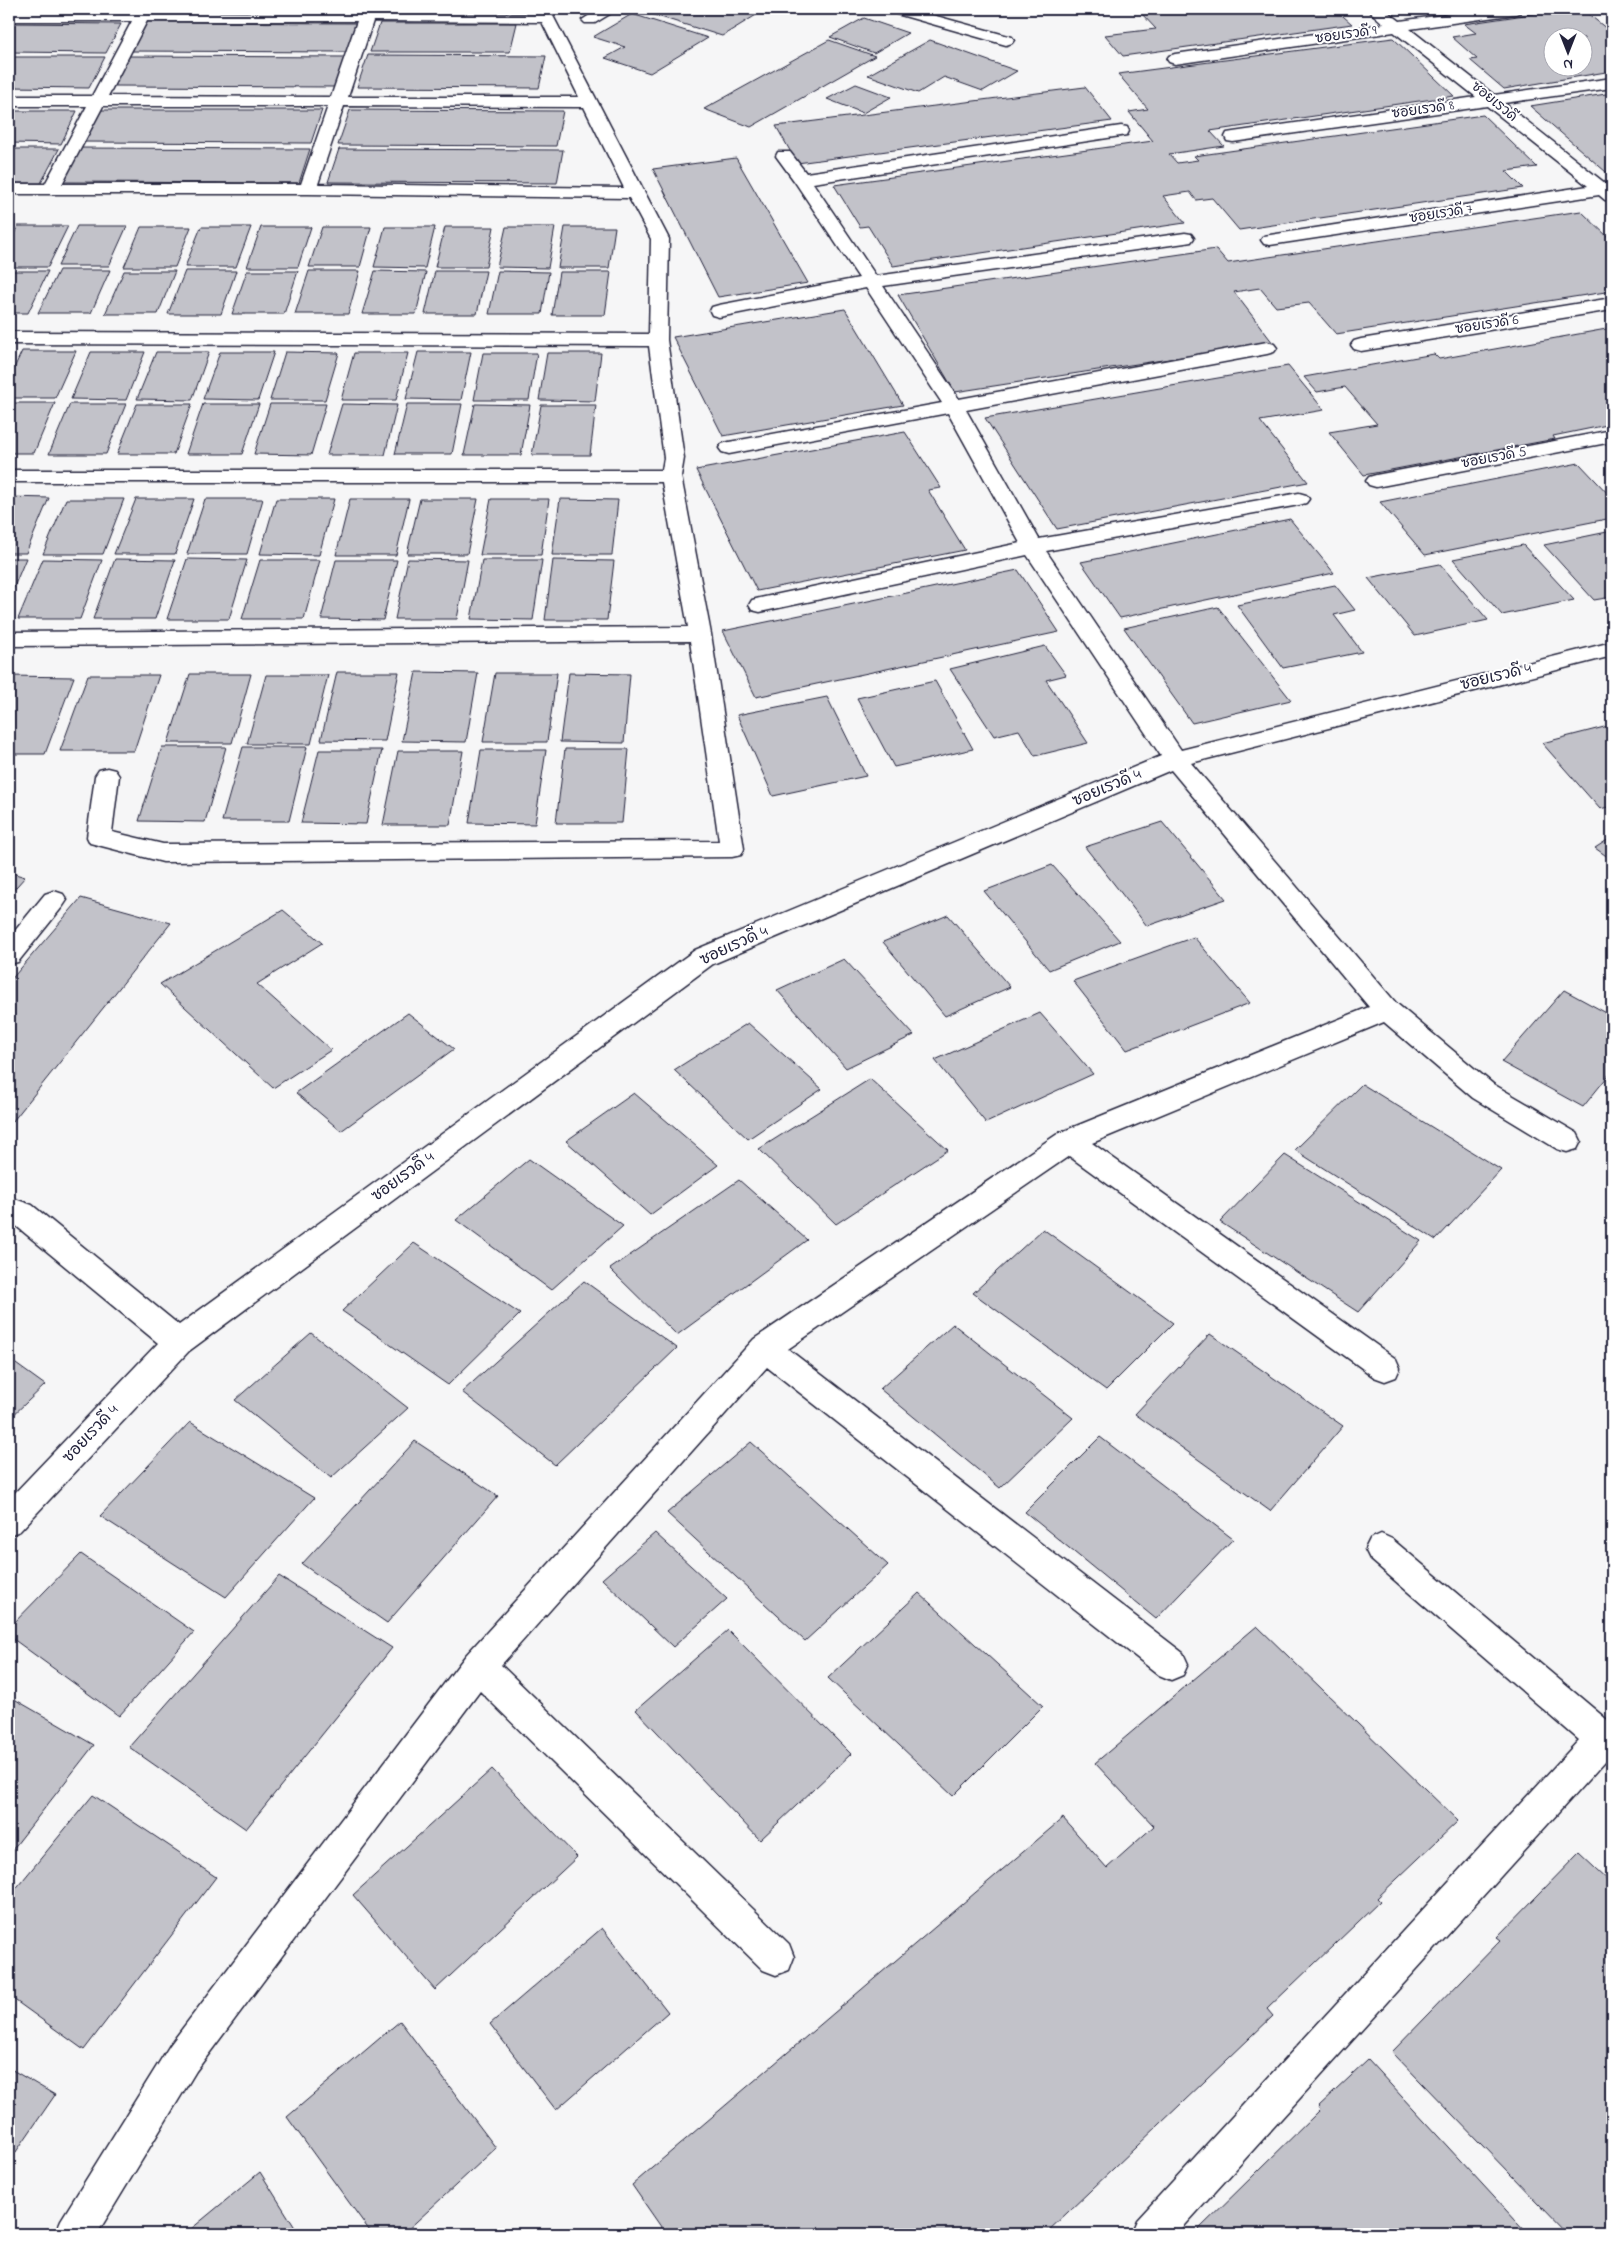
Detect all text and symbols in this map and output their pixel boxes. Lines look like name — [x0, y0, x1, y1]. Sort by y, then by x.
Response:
street label: ซอยเรวดี 9 — [1314, 20, 1379, 50]
north arrow — [1544, 28, 1594, 78]
text: N — [1563, 53, 1573, 74]
street label: ซอยเรวดี — [1466, 77, 1522, 127]
street label: ซอยเรวดี 8 — [1390, 95, 1456, 125]
street label: ซอยเรวดี 7 — [1408, 199, 1474, 229]
street label: ซอยเรวดี 6 — [1454, 310, 1520, 340]
street label: ซอยเรวดี 5 — [1460, 441, 1528, 475]
street label: ซอยเรวดี 4 — [1458, 656, 1535, 697]
street label: ซอยเรวดี 4 — [1069, 763, 1146, 813]
street label: ซอยเรวดี 4 — [696, 920, 772, 972]
street label: ซอยเรวดี 4 — [367, 1146, 440, 1208]
street label: ซอยเรวดี 4 — [57, 1399, 125, 1469]

